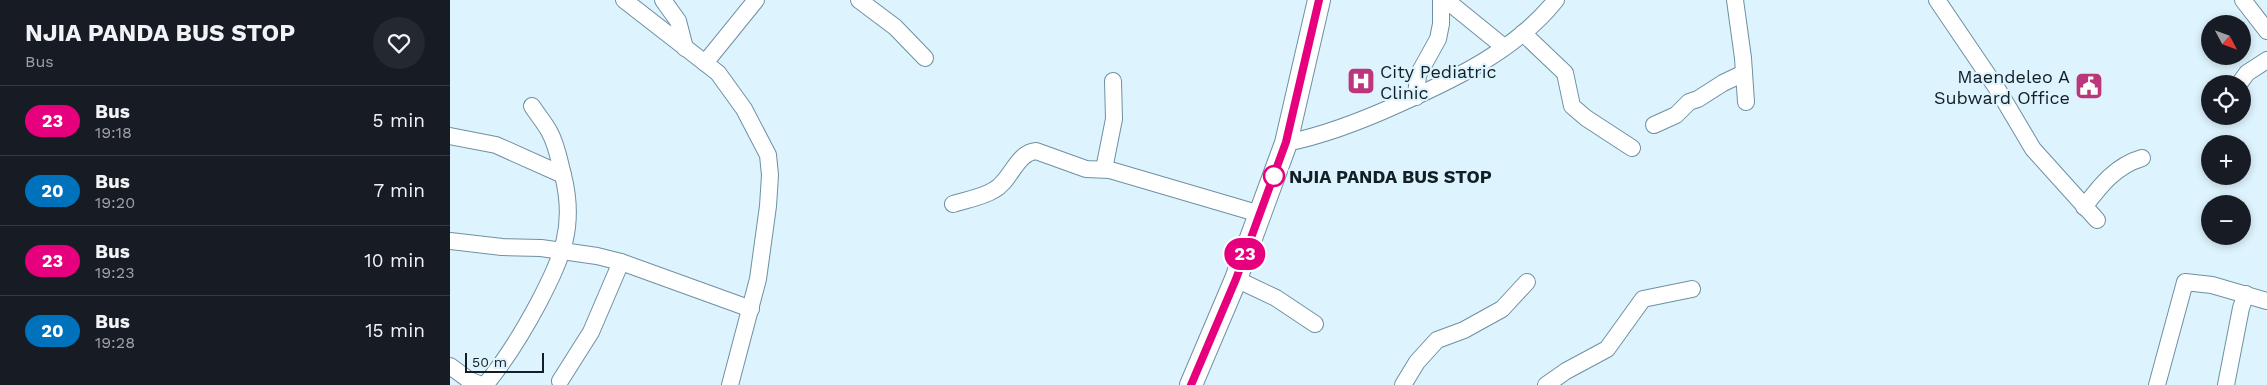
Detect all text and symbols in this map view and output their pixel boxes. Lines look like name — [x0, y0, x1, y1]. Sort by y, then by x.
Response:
north arrow — [2201, 15, 2251, 65]
map controls — [2201, 15, 2251, 245]
button: heart — [373, 17, 425, 69]
text: NJIA PANDA BUS STOP — [25, 19, 295, 47]
text: Bus — [25, 52, 54, 71]
place label: City Pediatric Clinic — [1380, 61, 1497, 103]
hospital icon: City Pediatric Clinic — [1346, 66, 1376, 96]
place label: Maendeleo A Subward Office — [1934, 66, 2070, 108]
public building icon: Maendeleo A Subward Office — [2074, 71, 2104, 101]
button: locate — [2201, 75, 2251, 125]
text: Bus — [95, 100, 130, 123]
text: 5 min — [373, 109, 425, 132]
text: 23 — [42, 110, 63, 131]
text: 19:18 — [95, 123, 132, 142]
button: + — [2201, 135, 2251, 185]
marker: NJIA PANDA BUS STOP — [1263, 165, 1285, 187]
place label: NJIA PANDA BUS STOP — [1289, 166, 1492, 187]
text: Bus — [95, 170, 130, 193]
text: 7 min — [374, 179, 425, 202]
text: 20 — [41, 180, 64, 201]
text: 19:20 — [95, 193, 135, 212]
button: − — [2201, 195, 2251, 245]
line badge: 23 — [1222, 238, 1268, 270]
text: Bus — [95, 240, 130, 263]
text: 23 — [1234, 243, 1256, 264]
text: 10 min — [364, 249, 425, 272]
text: 23 — [42, 250, 63, 271]
text: 19:23 — [95, 263, 135, 282]
text: Bus — [95, 310, 130, 333]
text: 15 min — [365, 319, 425, 342]
text: 20 — [41, 320, 64, 341]
text: 19:28 — [95, 333, 135, 352]
scale bar — [465, 350, 544, 373]
text: 50 m — [472, 354, 507, 370]

